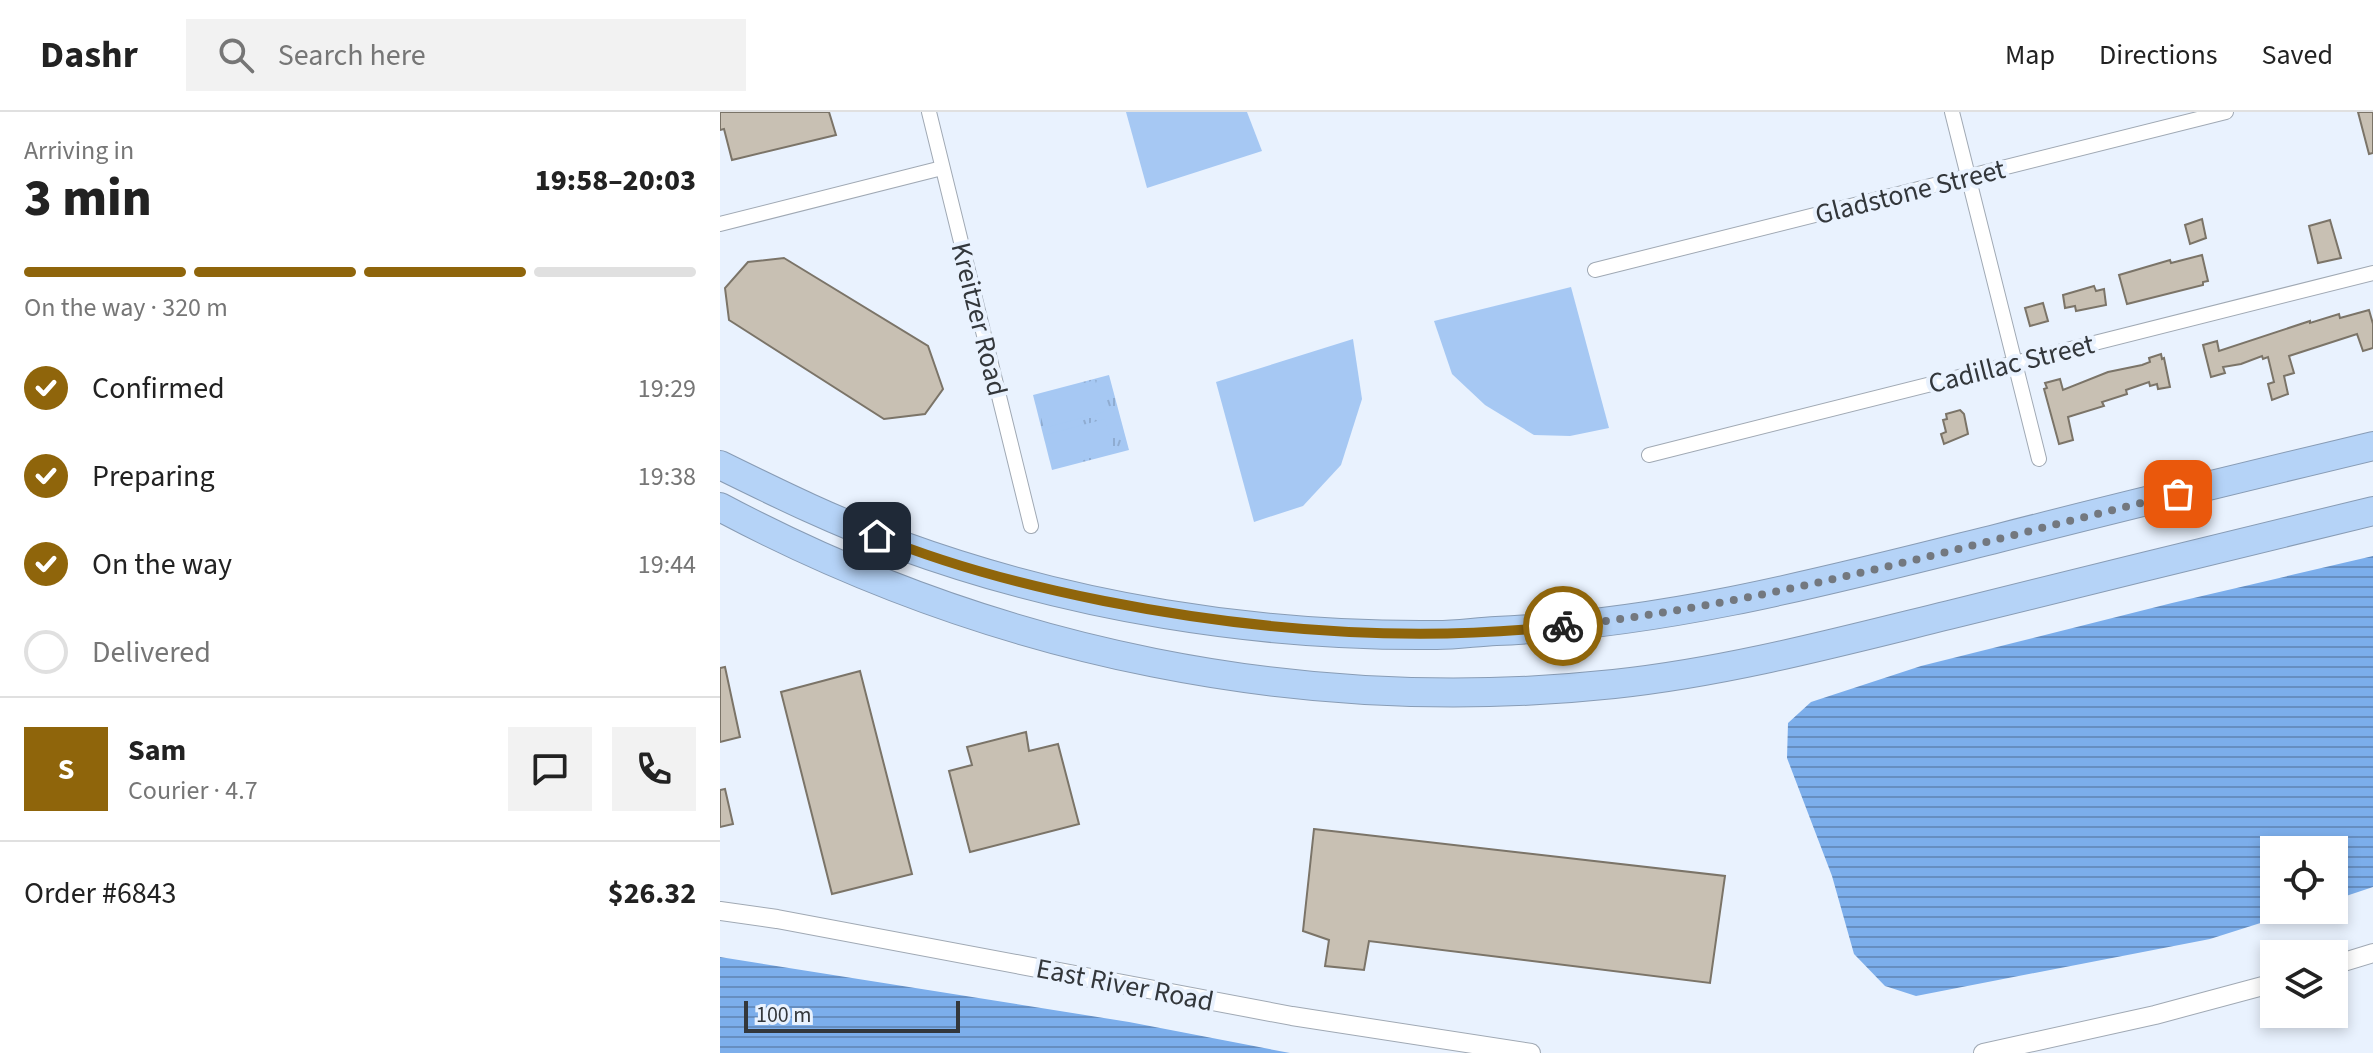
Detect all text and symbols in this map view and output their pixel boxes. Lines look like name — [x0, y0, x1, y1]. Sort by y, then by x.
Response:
search box — [186, 19, 746, 91]
text: Dashr — [40, 28, 138, 82]
icon: search — [214, 33, 258, 77]
text: Search here — [278, 34, 426, 77]
text: Map — [2005, 35, 2055, 75]
text: Directions — [2099, 35, 2218, 75]
text: Saved — [2262, 35, 2333, 75]
text: Arriving in — [24, 132, 134, 169]
street label: Gladstone Street — [1811, 149, 2010, 235]
text: 19:58–20:03 — [535, 159, 696, 202]
text: 3 min — [24, 162, 152, 236]
street label: Kreitzer Road — [941, 238, 1017, 400]
text: On the way · 320 m — [24, 289, 228, 326]
street label: Cadillac Street — [1924, 324, 2099, 404]
icon: check — [24, 366, 68, 410]
text: Confirmed — [92, 367, 225, 410]
text: 19:29 — [638, 370, 696, 407]
icon: check — [24, 454, 68, 498]
text: Preparing — [92, 455, 215, 498]
text: 19:38 — [638, 458, 696, 495]
pin — [2144, 460, 2212, 528]
icon: bag — [2156, 472, 2200, 516]
pin — [843, 502, 911, 570]
icon: home — [855, 514, 899, 558]
icon: check — [24, 542, 68, 586]
text: On the way — [92, 543, 232, 586]
text: 19:44 — [638, 546, 696, 583]
courier — [1523, 586, 1603, 666]
icon: bike — [1541, 604, 1585, 648]
text: Delivered — [92, 631, 211, 674]
button: chat — [508, 727, 592, 811]
button: phone — [612, 727, 696, 811]
text: Sam — [128, 729, 186, 772]
text: S — [58, 748, 74, 791]
text: Courier · 4.7 — [128, 772, 258, 809]
map controls — [2260, 836, 2348, 1028]
button: locate — [2260, 836, 2348, 924]
text: Order #6843 — [24, 872, 177, 915]
text: $26.32 — [608, 872, 696, 915]
button: layers — [2260, 940, 2348, 1028]
street label: East River Road — [1033, 948, 1217, 1022]
scale bar — [744, 997, 960, 1033]
text: 100 m — [756, 999, 811, 1031]

